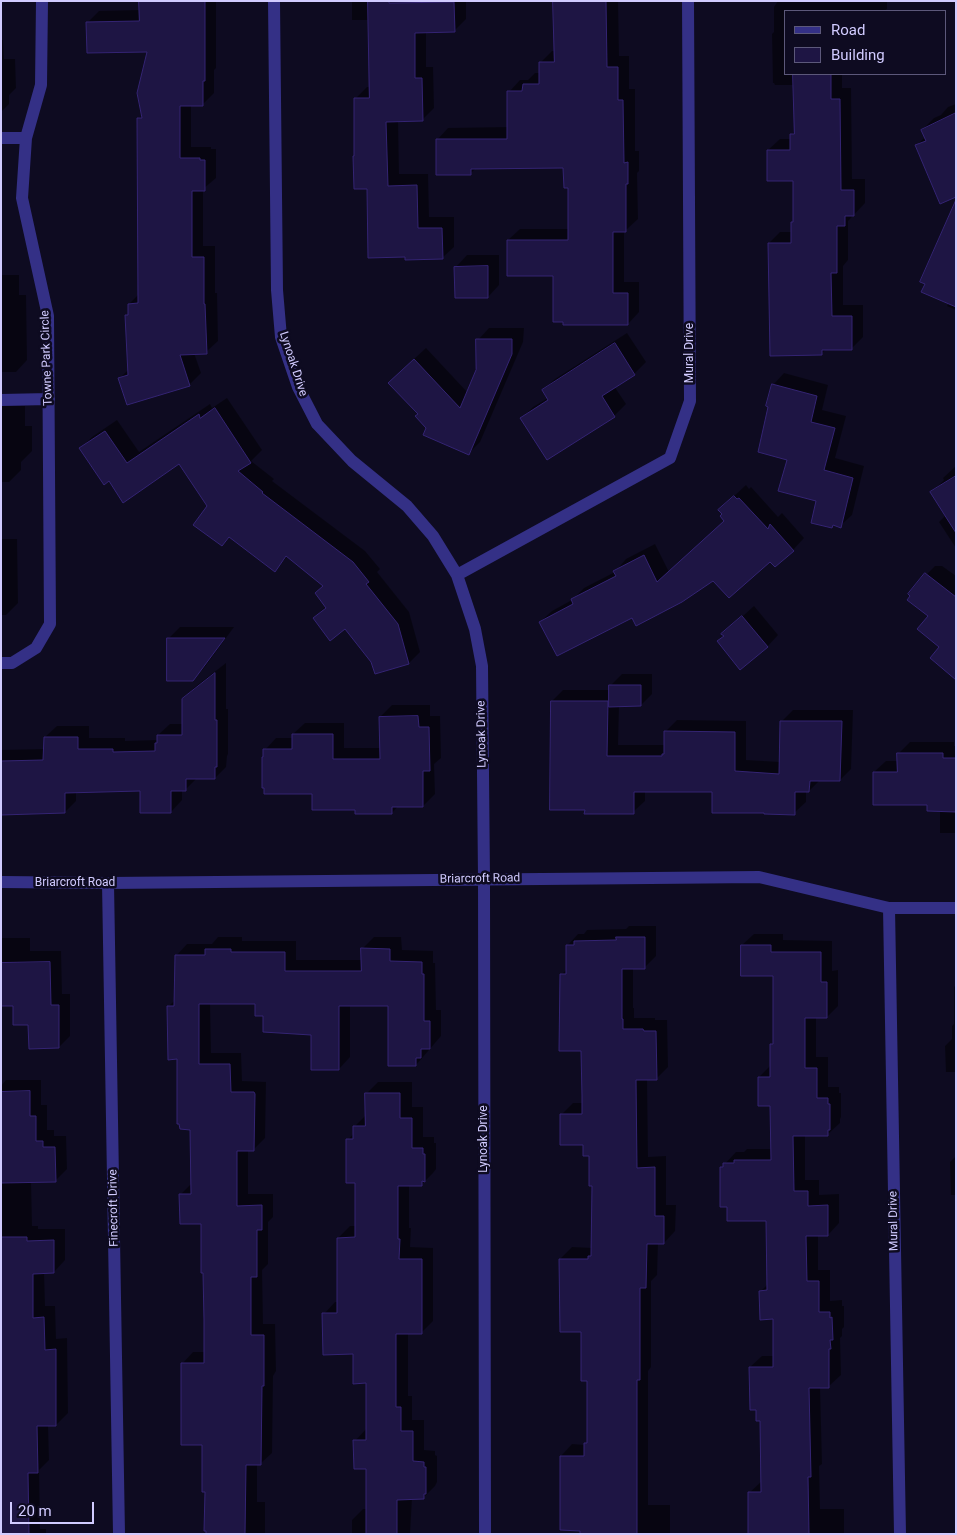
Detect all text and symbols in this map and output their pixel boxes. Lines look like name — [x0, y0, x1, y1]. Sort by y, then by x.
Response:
legend — [784, 10, 947, 75]
text: Road — [831, 21, 865, 39]
text: Building — [831, 46, 885, 64]
street label: Towne Park Circle — [38, 310, 56, 406]
street label: Mural Drive — [683, 323, 697, 383]
street label: Lynoak Drive — [276, 330, 310, 398]
street label: Lynoak Drive — [474, 700, 490, 768]
street label: Briarcroft Road — [440, 871, 520, 887]
street label: Briarcroft Road — [35, 876, 115, 890]
street label: Lynoak Drive — [477, 1105, 491, 1173]
street label: Finecroft Drive — [106, 1169, 122, 1247]
street label: Mural Drive — [886, 1191, 902, 1251]
scale bar — [12, 1492, 96, 1524]
text: 20 m — [18, 1502, 52, 1520]

